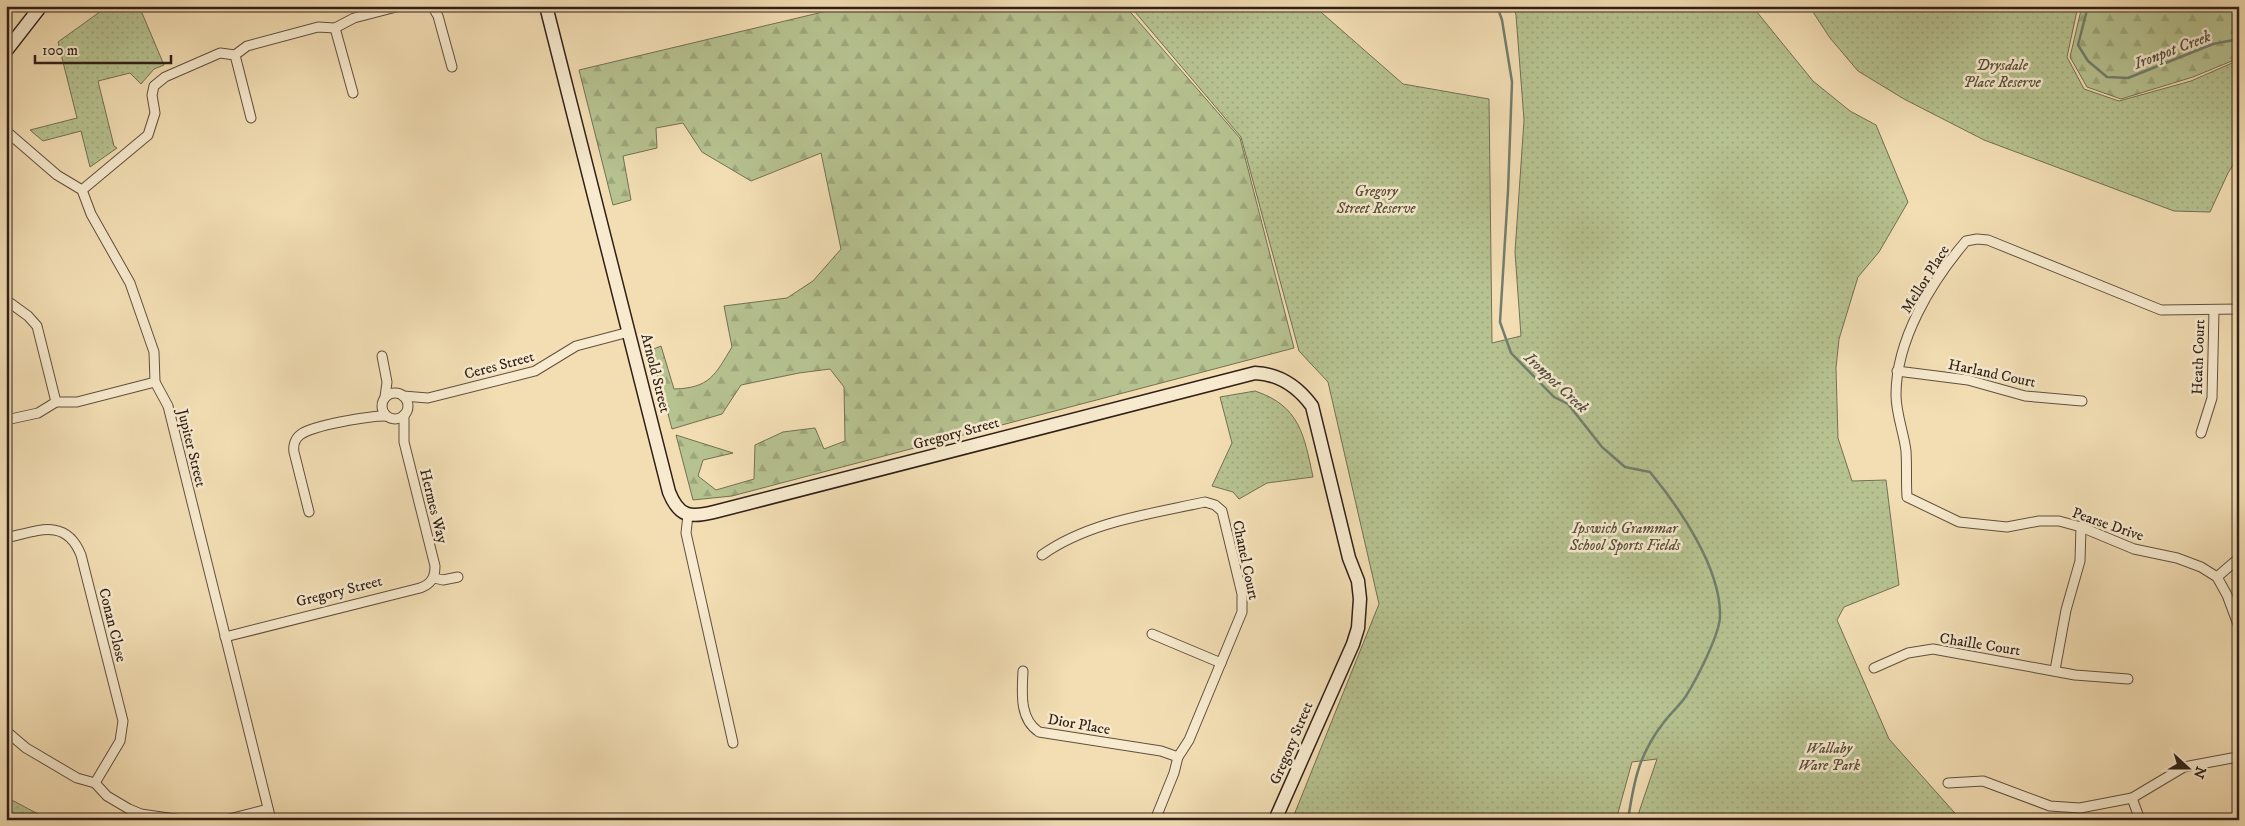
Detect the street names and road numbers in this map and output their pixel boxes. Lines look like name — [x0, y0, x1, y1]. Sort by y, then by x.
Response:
street label: Mellor Place — [1897, 242, 1954, 317]
street label: Heath Court — [2188, 319, 2209, 395]
street label: Arnold Street — [637, 332, 675, 415]
street label: Ceres Street — [462, 347, 536, 384]
street label: Harland Court — [1947, 355, 2037, 392]
street label: Jupiter Street — [172, 405, 210, 489]
street label: Gregory Street — [911, 413, 1001, 454]
street label: Hermes Way — [415, 467, 452, 546]
street label: Pearse Drive — [2070, 503, 2146, 546]
street label: Chanel Court — [1228, 519, 1263, 602]
street label: Gregory Street — [294, 572, 384, 611]
street label: Conan Close — [94, 586, 131, 664]
street label: Chaille Court — [1938, 629, 2022, 660]
street label: Gregory Street — [1265, 699, 1318, 788]
street label: Dior Place — [1046, 710, 1112, 739]

